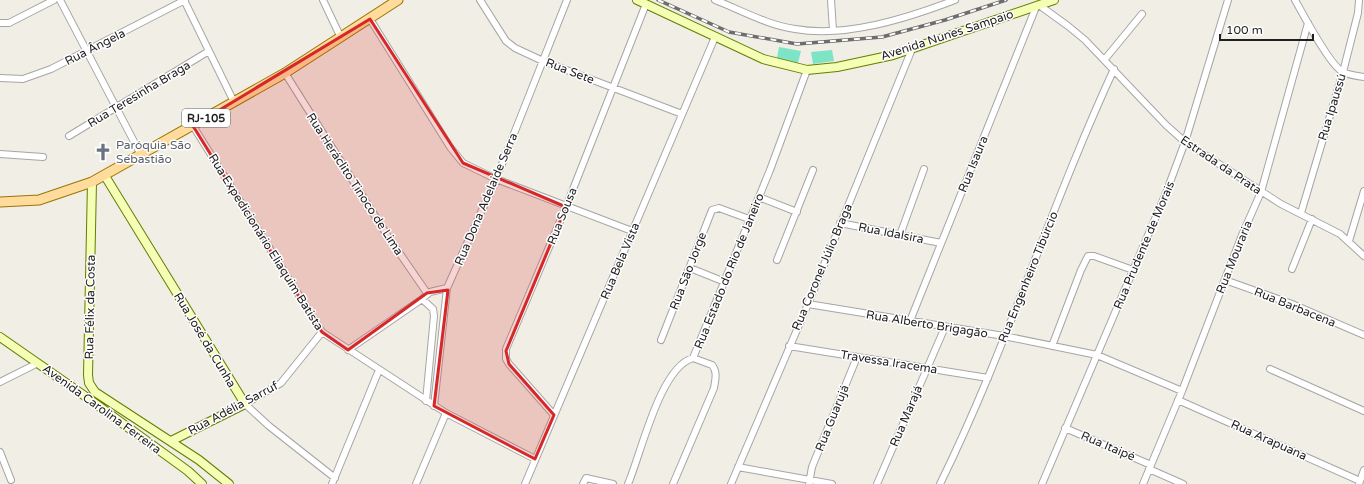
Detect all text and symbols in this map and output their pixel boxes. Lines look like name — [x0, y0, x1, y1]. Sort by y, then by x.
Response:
street label: Avenida Nunes Sampaio — [879, 7, 1015, 63]
scale bar — [1220, 16, 1313, 42]
text: 100 m — [1226, 23, 1263, 37]
street label: Rua Ângela — [62, 26, 128, 68]
street label: Rua Sete — [544, 55, 597, 87]
street label: Rua Teresinha Braga — [85, 58, 193, 130]
street label: Rua Ipaussú — [1315, 72, 1349, 142]
road number: RJ-105 — [182, 109, 230, 127]
street label: Rua Heráclito Tinoco de Lima — [304, 110, 406, 258]
street label: Rua Dona Adelaide Serra — [452, 131, 520, 267]
street label: Estrada da Prata — [1178, 133, 1264, 197]
street label: Rua Isaura — [955, 134, 991, 194]
place label: Paróquia São Sebastião — [116, 138, 191, 166]
church icon: Paróquia São Sebastião — [93, 142, 113, 162]
street label: Rua Expedicionário Eliaquim Batista — [206, 151, 326, 333]
street label: Rua Prudente de Morais — [1111, 179, 1177, 311]
street label: Rua Sousa — [544, 185, 580, 247]
street label: Rua Estado do Rio de Janeiro — [691, 191, 767, 351]
street label: Rua Coronel Júlio Braga — [789, 202, 855, 332]
street label: Rua Engenheiro Tibúrcio — [995, 209, 1061, 345]
street label: Rua Mouraria — [1213, 218, 1255, 296]
street label: Rua Idalsira — [857, 220, 925, 246]
street label: Rua Bela Vista — [598, 221, 642, 301]
street label: Rua São Jorge — [667, 230, 709, 312]
street label: Rua Félix da Costa — [82, 254, 98, 360]
street label: Rua Barbacena — [1252, 284, 1338, 330]
street label: Rua José da Cunha — [171, 290, 239, 390]
street label: Rua Alberto Brigagão — [865, 307, 989, 341]
street label: Travessa Iracema — [840, 347, 938, 377]
street label: Avenida Carolina Ferreira — [40, 361, 164, 457]
street label: Rua Adélia Sarruf — [186, 378, 281, 438]
street label: Rua Guarujá — [812, 383, 852, 453]
street label: Rua Marajá — [887, 383, 925, 449]
street label: Rua Arapuana — [1229, 417, 1309, 463]
street label: Rua Itaipé — [1079, 428, 1137, 464]

